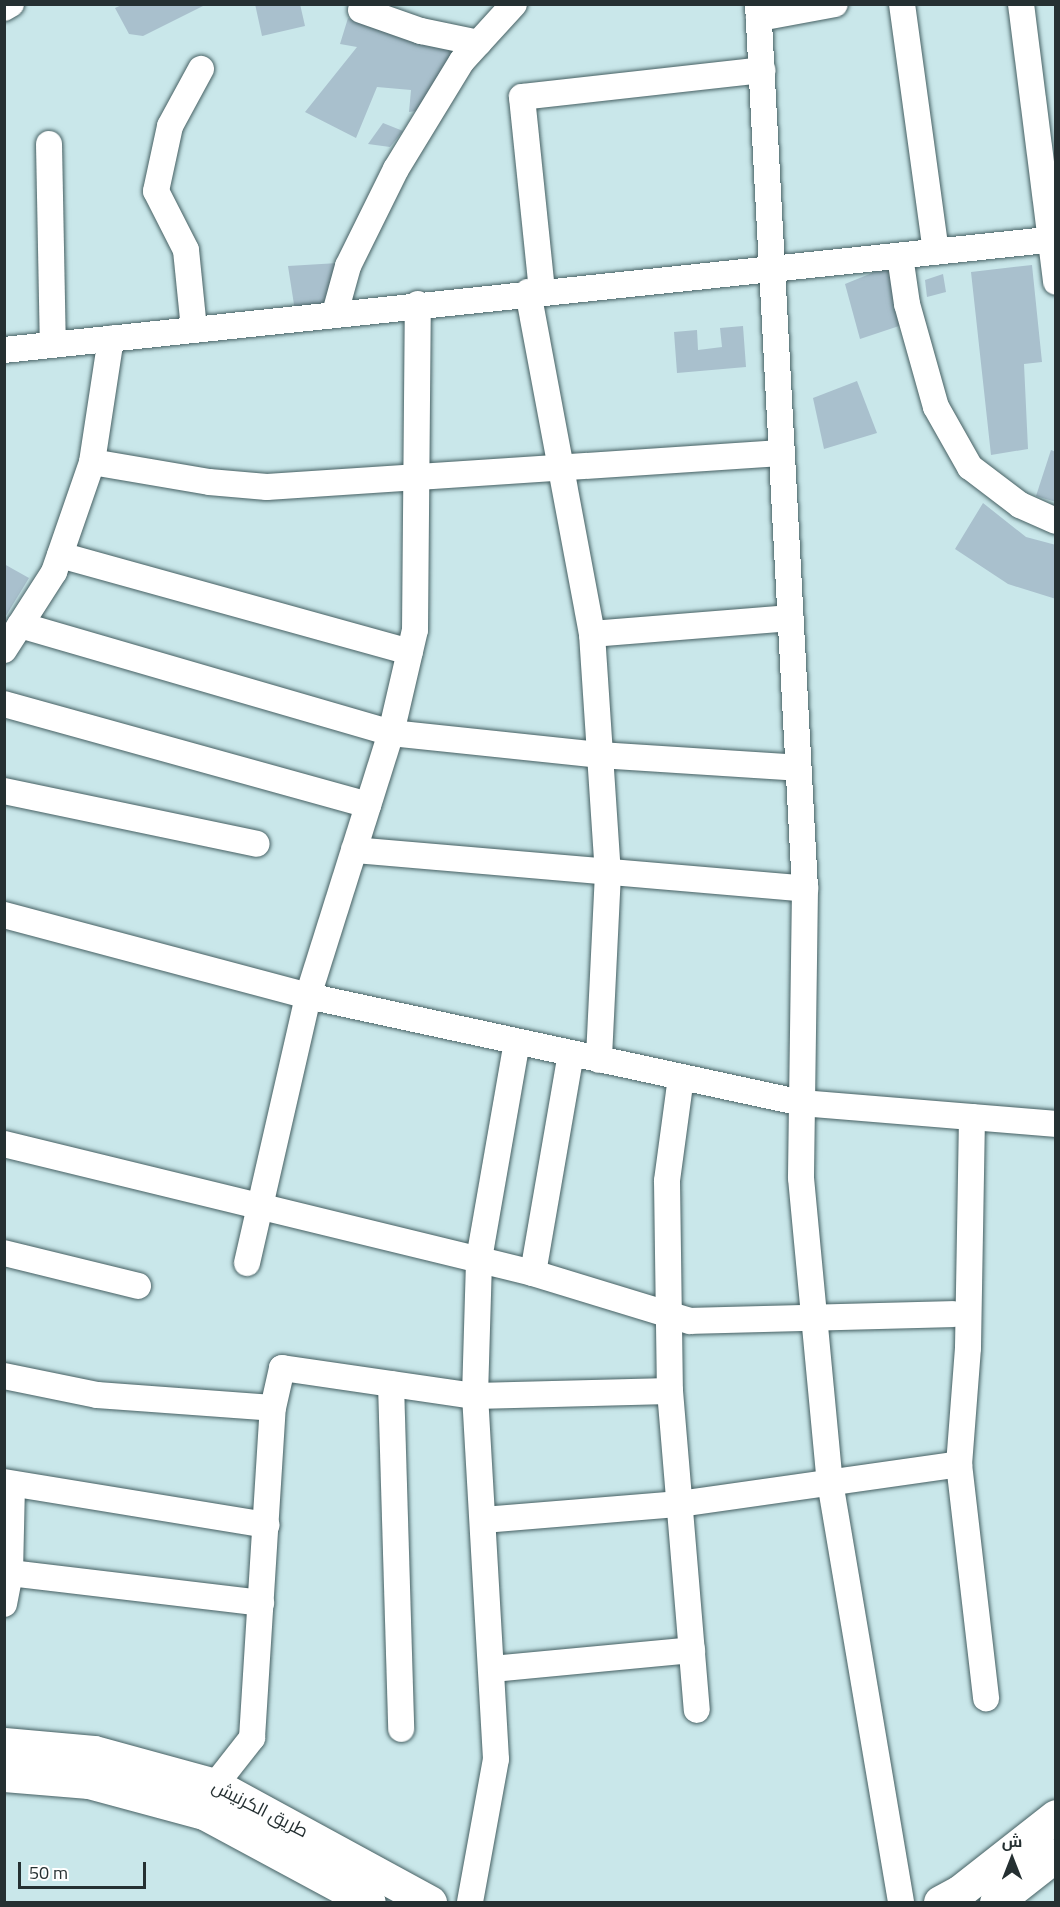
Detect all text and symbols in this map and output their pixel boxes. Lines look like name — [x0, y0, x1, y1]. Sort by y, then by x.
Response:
street label: طريق الكرنيش — [208, 1776, 312, 1842]
north arrow — [982, 1829, 1042, 1889]
text: ش — [1002, 1829, 1022, 1853]
scale bar — [21, 1850, 148, 1888]
text: 50 m — [29, 1859, 68, 1886]

